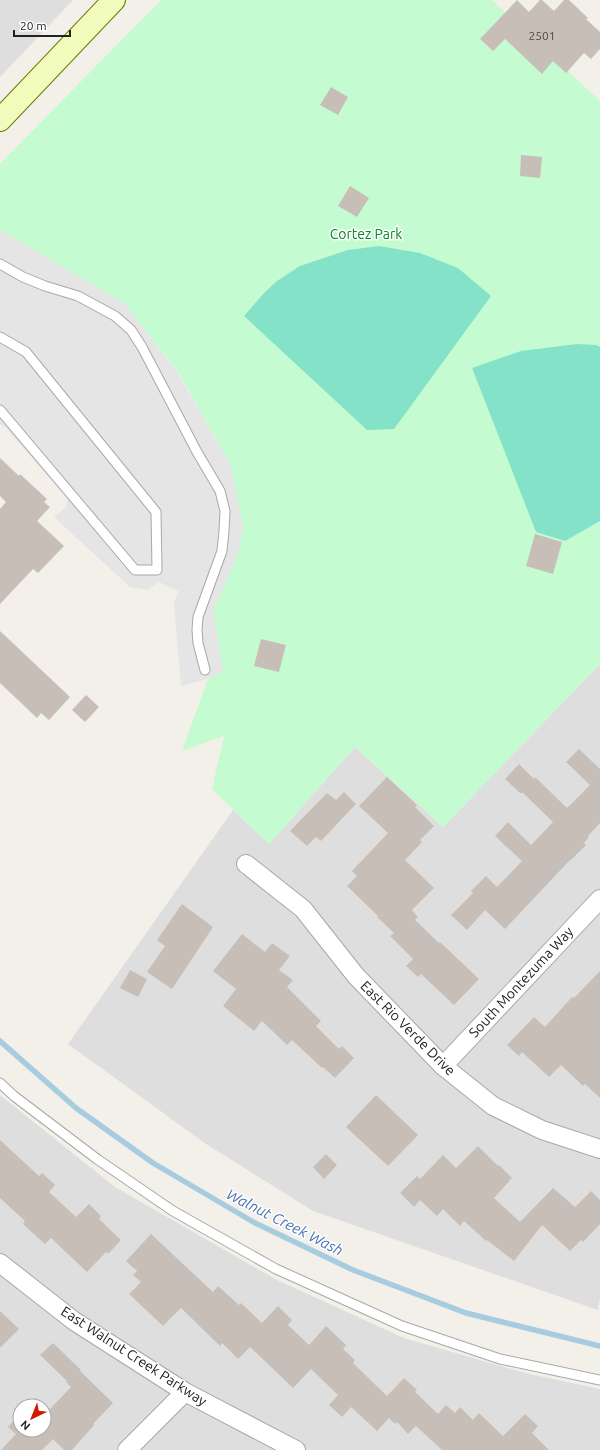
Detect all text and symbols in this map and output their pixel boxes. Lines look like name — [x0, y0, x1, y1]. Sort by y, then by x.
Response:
scale bar — [14, 12, 70, 38]
text: 20 m — [20, 19, 47, 32]
house number: 2501 — [528, 29, 556, 42]
park label: Cortez Park — [330, 226, 402, 242]
street label: South Montezuma Way — [466, 923, 577, 1041]
street label: East Rio Verde Drive — [357, 977, 459, 1079]
water label: Walnut Creek Wash — [224, 1185, 346, 1259]
street label: East Walnut Creek Parkway — [58, 1303, 210, 1409]
north arrow — [12, 1398, 52, 1438]
text: N — [18, 1418, 32, 1433]

